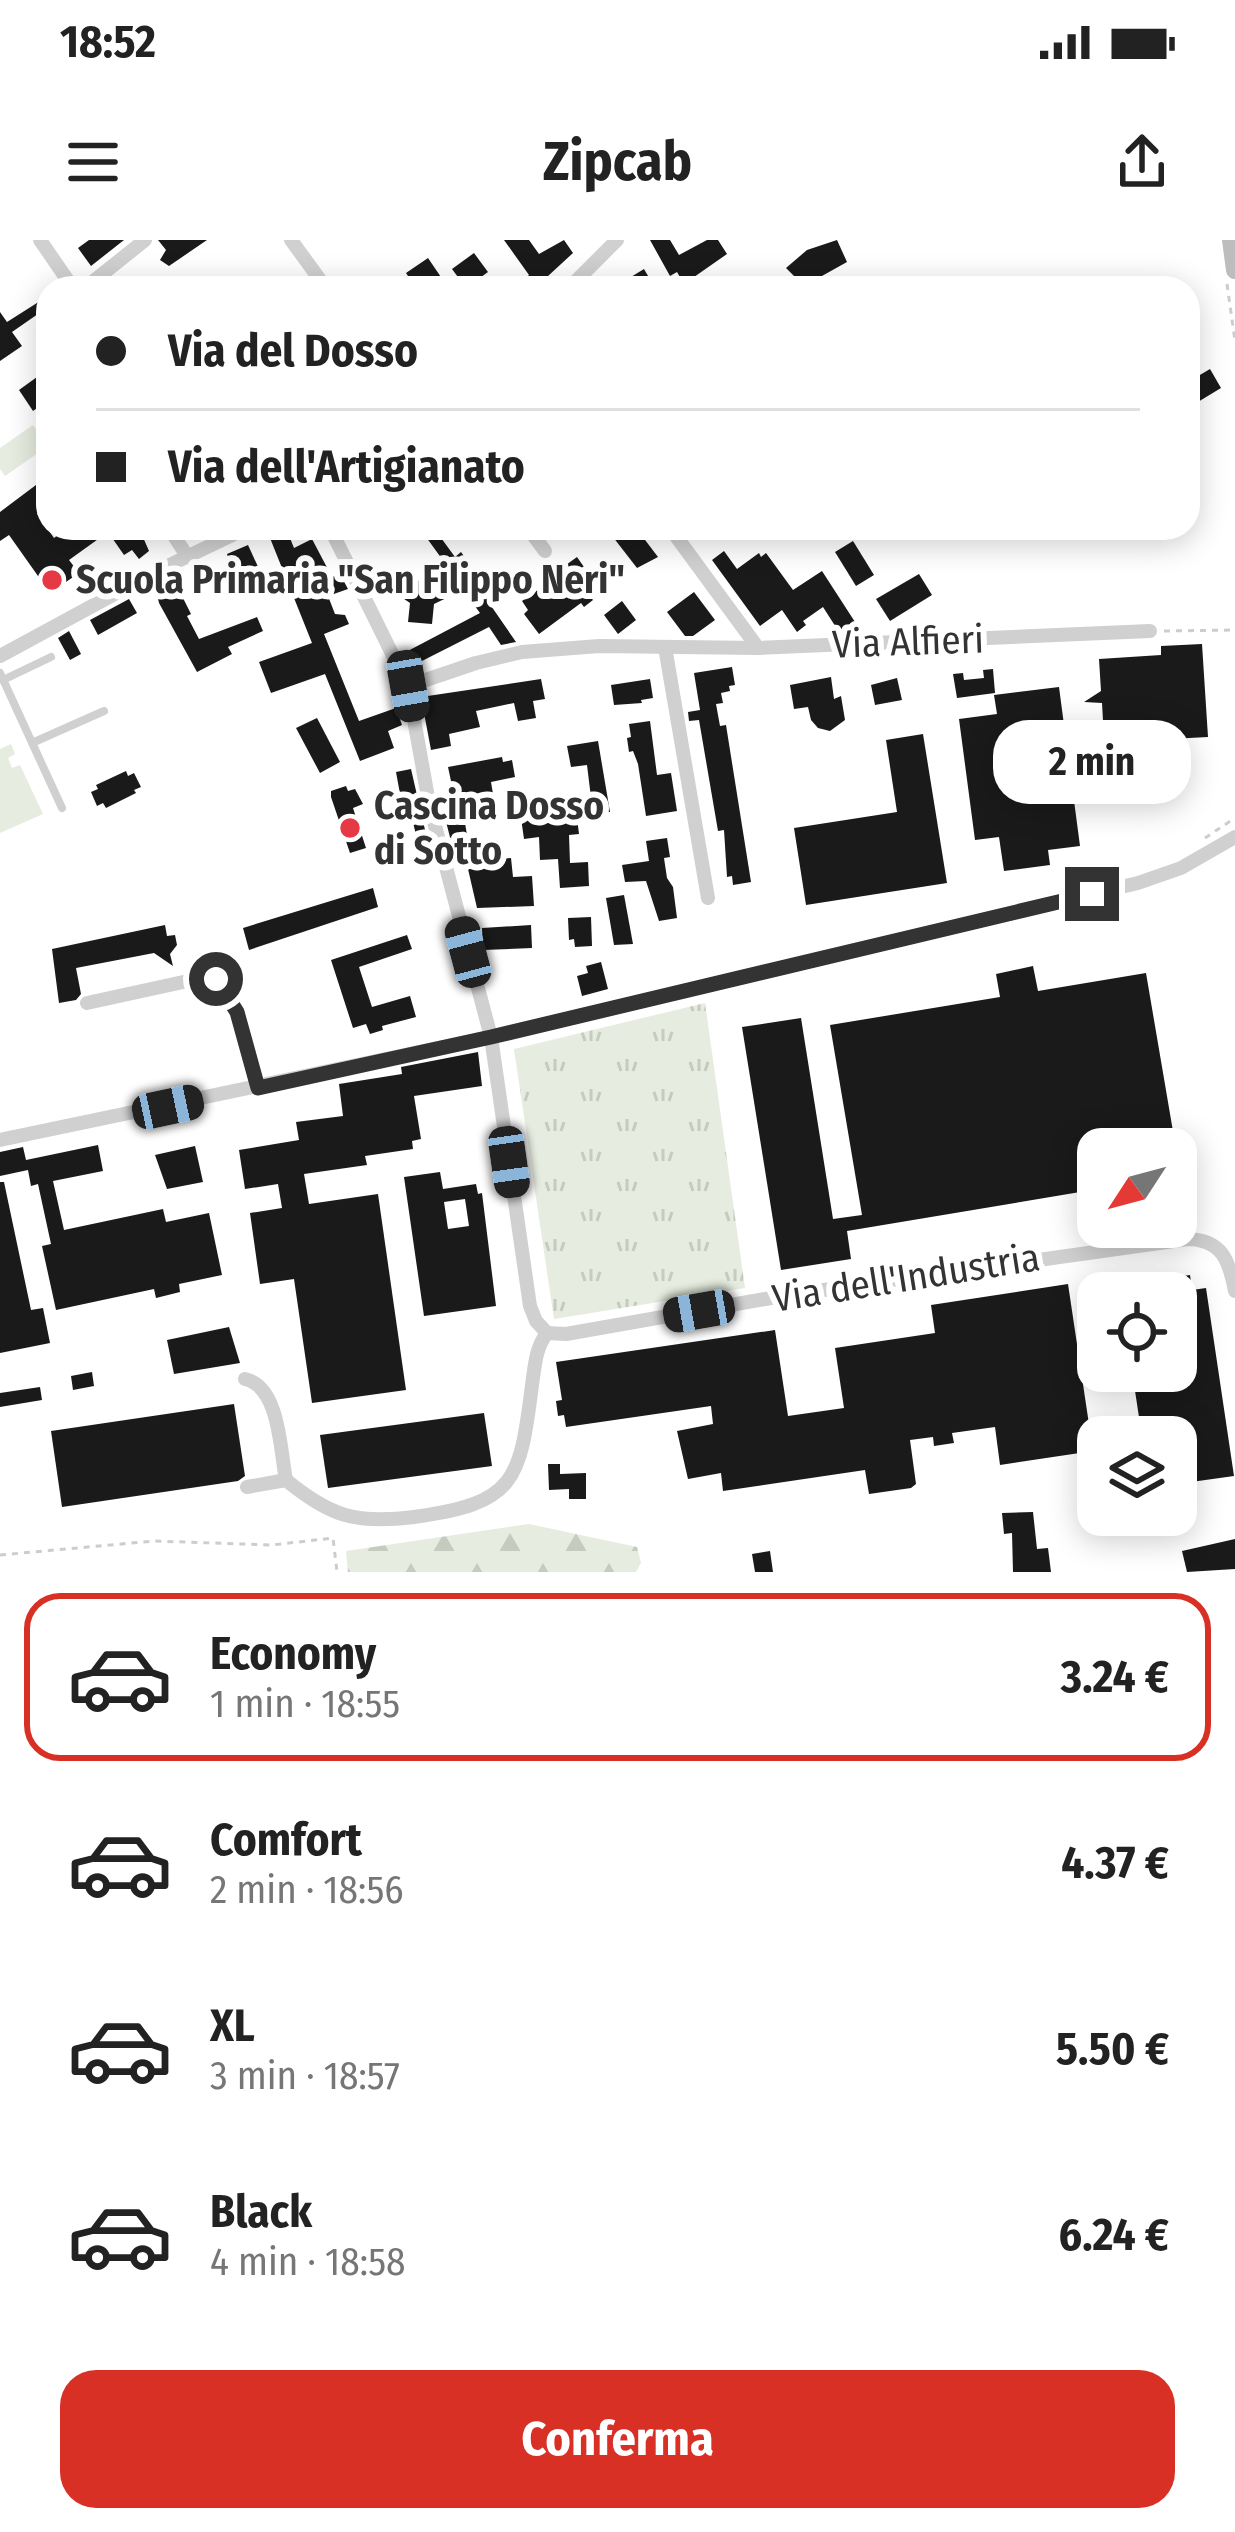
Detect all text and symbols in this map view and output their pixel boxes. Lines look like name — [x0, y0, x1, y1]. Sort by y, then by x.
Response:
text: 18:52 — [60, 15, 156, 69]
icon: menu — [60, 129, 126, 195]
icon: share — [1109, 129, 1175, 195]
text: Zipcab — [543, 130, 692, 194]
text: Via del Dosso — [168, 324, 418, 378]
text: Via dell'Artigianato — [168, 440, 525, 494]
place label: Scuola Primaria "San Filippo Neri" — [76, 557, 625, 603]
marker: Scuola Primaria "San Filippo Neri" — [39, 567, 65, 593]
street label: Via Alfieri — [831, 616, 985, 668]
car — [384, 647, 432, 725]
callout: 2 min — [993, 720, 1191, 804]
text: 2 min — [1049, 739, 1135, 785]
place label: Cascina Dosso di Sotto — [374, 783, 604, 874]
marker: Cascina Dosso di Sotto — [337, 815, 363, 841]
route end — [1065, 867, 1119, 921]
car — [441, 913, 495, 991]
route start — [189, 952, 243, 1006]
car — [129, 1082, 207, 1132]
car — [486, 1124, 532, 1200]
north arrow — [1077, 1128, 1197, 1248]
map controls — [1077, 1128, 1197, 1536]
street label: Via dell'Industria — [769, 1234, 1043, 1322]
button: locate — [1077, 1272, 1197, 1392]
car — [660, 1287, 738, 1335]
button: layers — [1077, 1416, 1197, 1536]
icon: car — [66, 1623, 174, 1731]
text: Economy — [210, 1627, 376, 1681]
text: 3.24 € — [1061, 1650, 1169, 1704]
text: 1 min · 18:55 — [210, 1681, 400, 1727]
icon: car — [66, 1809, 174, 1917]
text: Comfort — [210, 1813, 362, 1867]
text: 4.37 € — [1061, 1836, 1169, 1890]
text: 2 min · 18:56 — [210, 1867, 404, 1913]
icon: car — [66, 1995, 174, 2103]
text: XL — [210, 1999, 255, 2053]
text: 5.50 € — [1056, 2022, 1169, 2076]
text: 3 min · 18:57 — [210, 2053, 400, 2099]
icon: car — [66, 2181, 174, 2289]
text: Black — [210, 2185, 312, 2239]
text: 6.24 € — [1059, 2208, 1169, 2262]
text: 4 min · 18:58 — [210, 2239, 406, 2285]
button: Conferma — [60, 2370, 1175, 2508]

